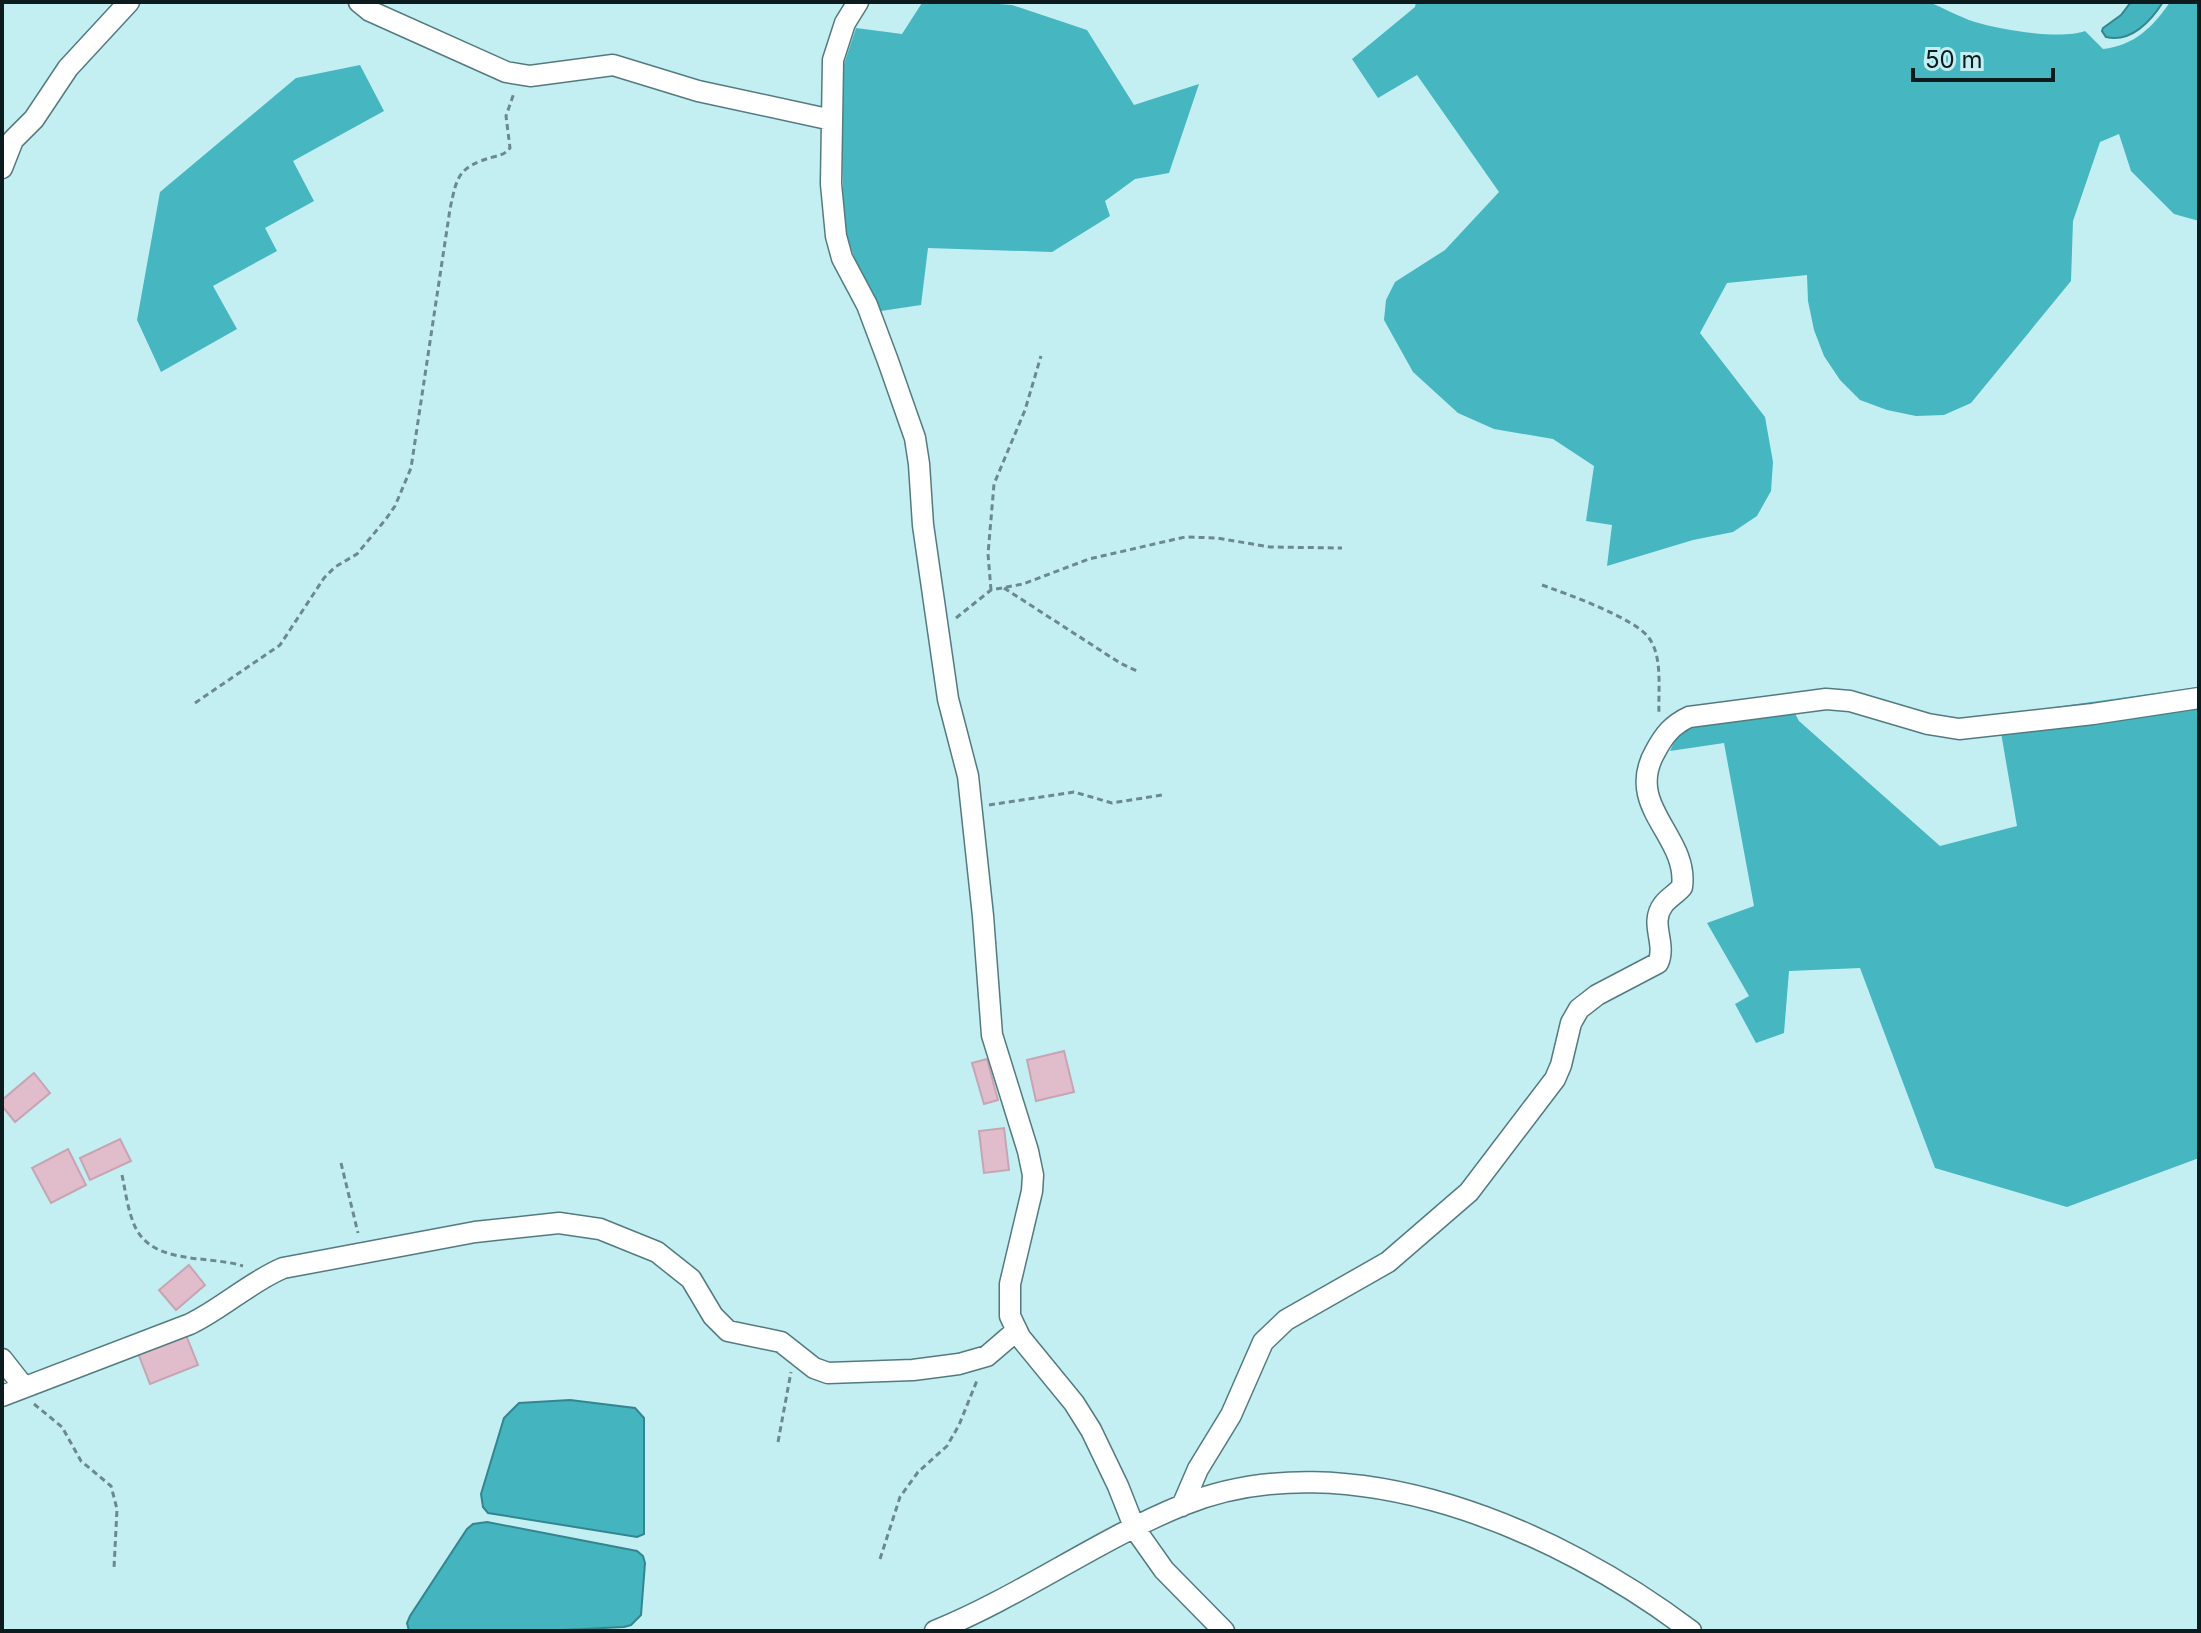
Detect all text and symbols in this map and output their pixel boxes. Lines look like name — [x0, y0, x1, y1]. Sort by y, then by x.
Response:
scale bar — [1913, 32, 2053, 82]
text: 50 m — [1925, 45, 1983, 74]

